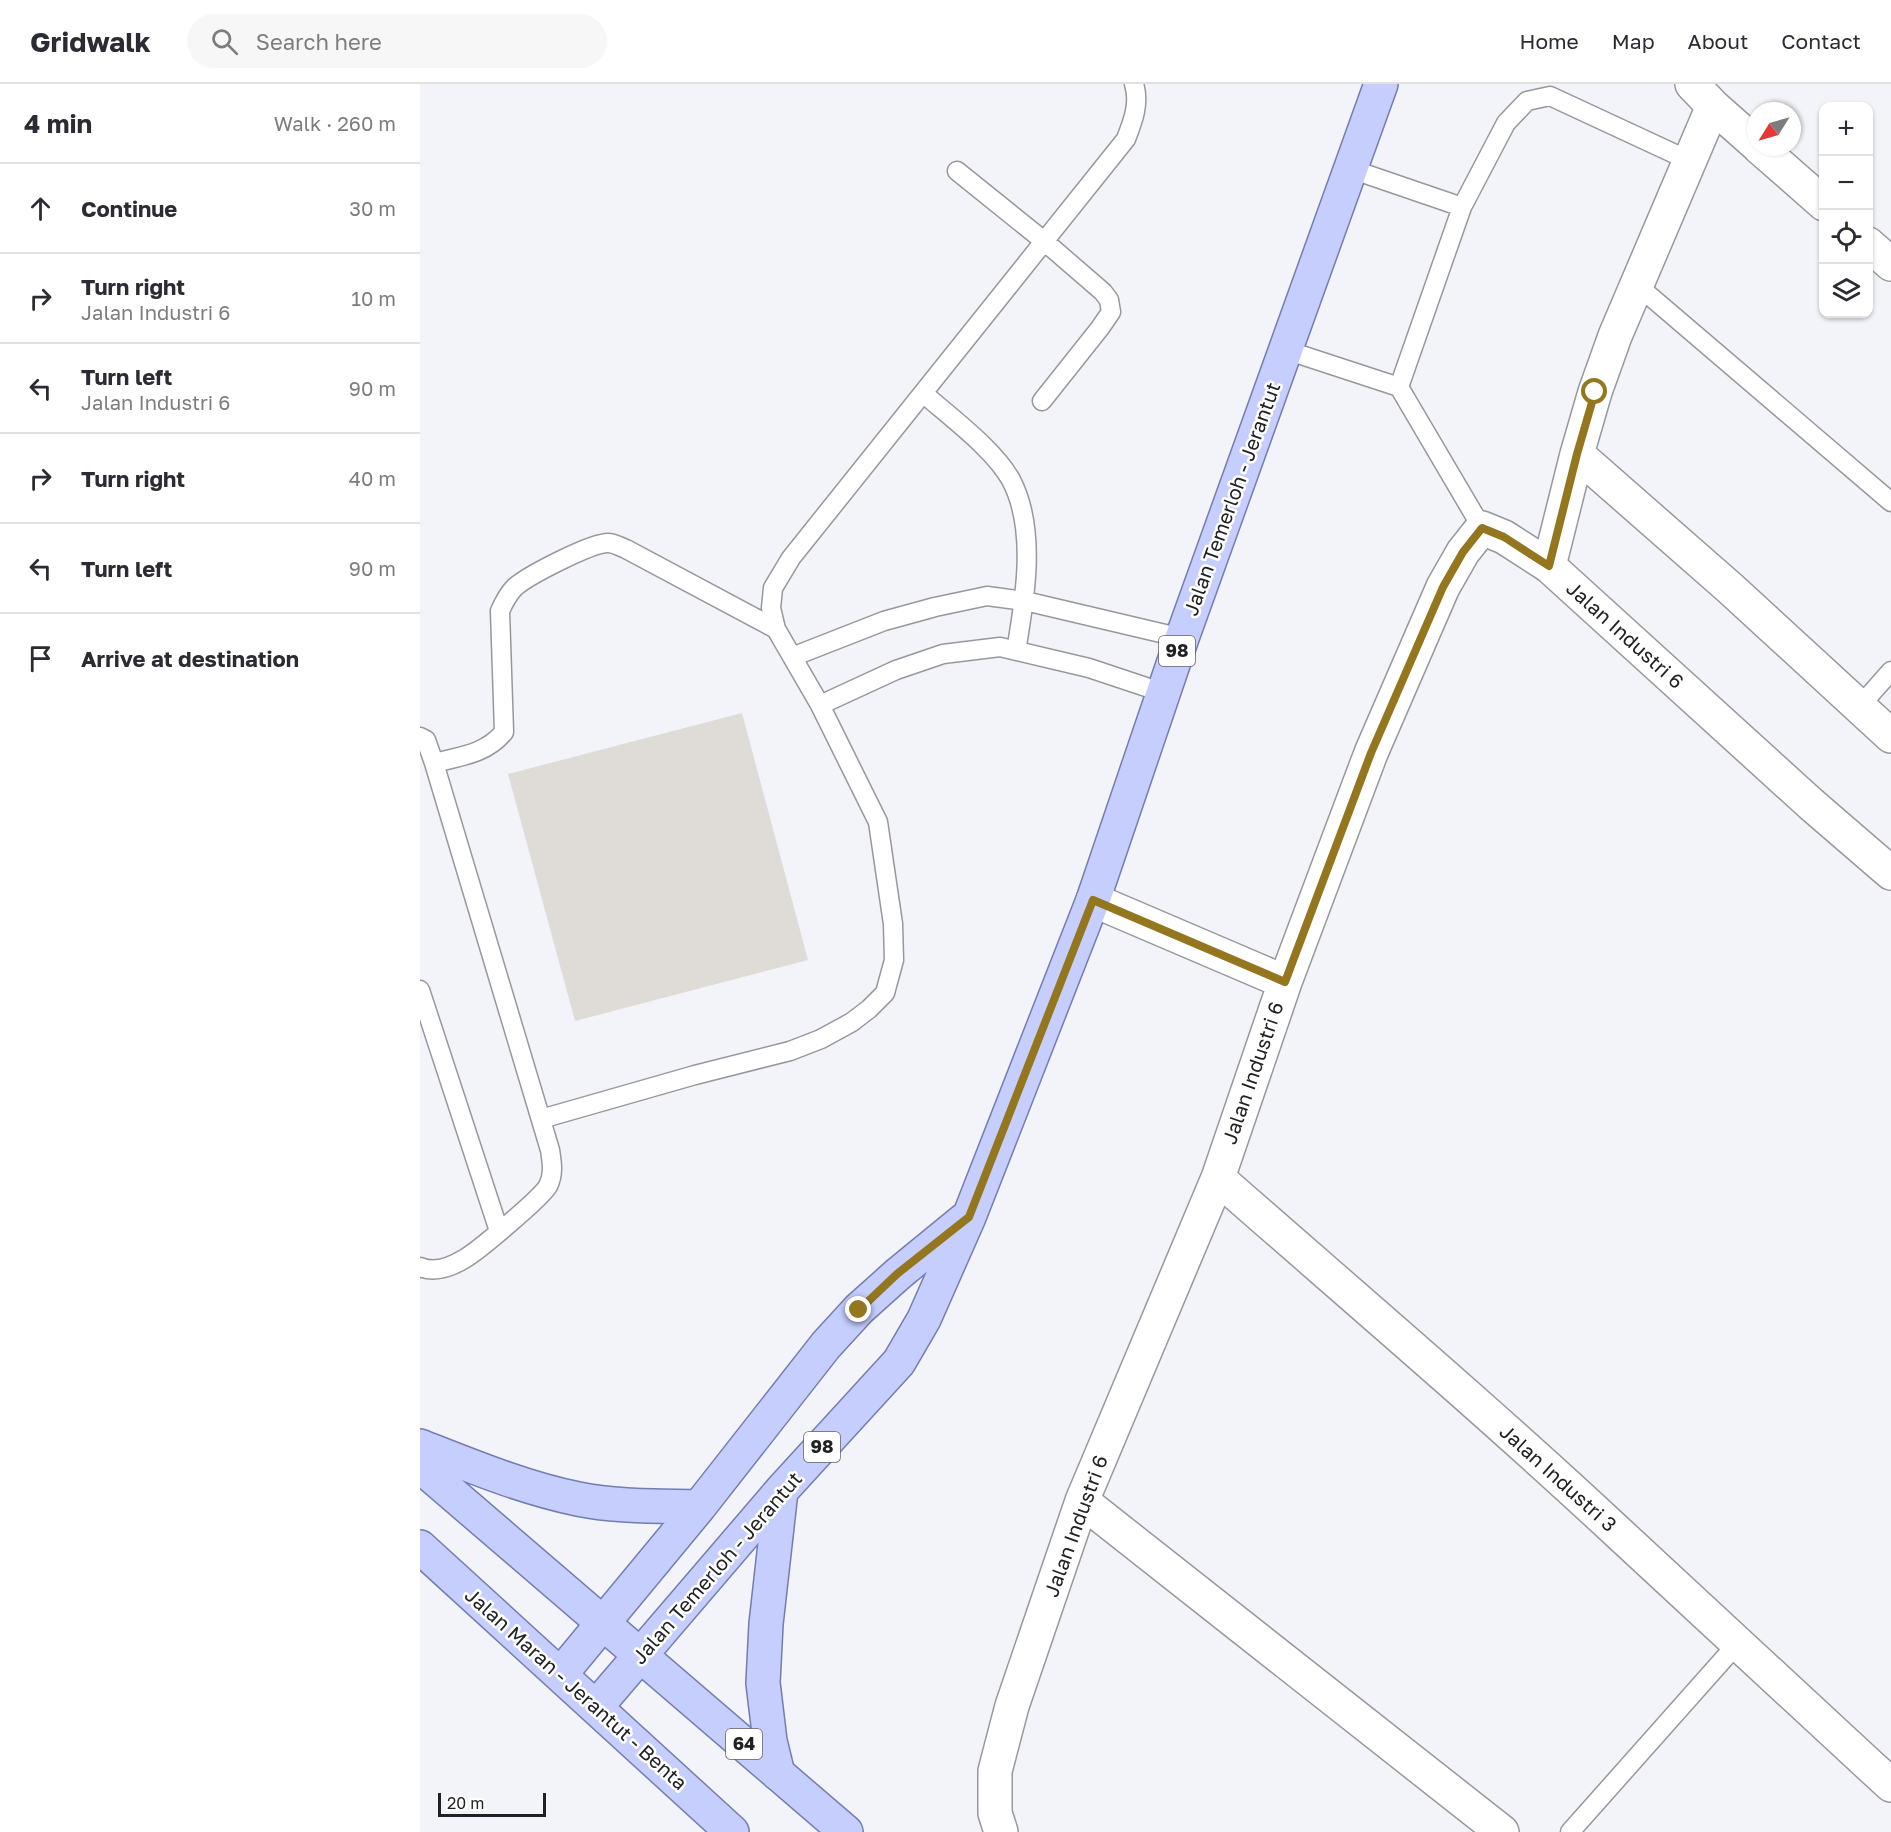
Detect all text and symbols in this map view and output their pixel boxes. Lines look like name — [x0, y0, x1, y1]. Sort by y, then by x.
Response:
search box — [187, 14, 607, 68]
text: Gridwalk — [30, 25, 151, 58]
icon: search — [208, 25, 241, 58]
text: Search here — [256, 28, 382, 55]
text: Home — [1519, 28, 1579, 54]
text: Map — [1612, 28, 1655, 54]
text: About — [1688, 28, 1748, 54]
text: Contact — [1781, 28, 1861, 54]
north arrow — [1747, 102, 1801, 156]
map controls — [1819, 102, 1873, 318]
button: + — [1819, 102, 1873, 156]
text: 4 min — [24, 108, 92, 139]
text: Walk · 260 m — [274, 111, 396, 135]
button: − — [1819, 156, 1873, 210]
icon: ahead — [24, 192, 57, 225]
text: Continue — [81, 195, 177, 222]
text: 30 m — [349, 196, 396, 220]
button: locate — [1819, 210, 1873, 264]
button: layers — [1819, 264, 1873, 318]
text: Turn right — [81, 273, 185, 300]
icon: right — [24, 282, 57, 315]
text: 10 m — [351, 286, 396, 310]
text: Jalan Industri 6 — [81, 300, 230, 324]
text: Turn left — [81, 363, 172, 390]
icon: left — [24, 372, 57, 405]
text: 90 m — [349, 376, 396, 400]
route start — [1581, 378, 1607, 404]
street label: Jalan Temerloh - Jerantut — [1178, 379, 1285, 619]
text: Jalan Industri 6 — [81, 390, 230, 414]
icon: right — [24, 462, 57, 495]
text: Turn right — [81, 465, 185, 492]
text: 40 m — [349, 466, 396, 490]
icon: left — [24, 552, 57, 585]
text: Turn left — [81, 555, 172, 582]
text: 90 m — [349, 556, 396, 580]
street label: Jalan Industri 6 — [1562, 575, 1689, 693]
road number: 98 — [1159, 636, 1195, 666]
icon: arrive — [24, 642, 57, 675]
text: Arrive at destination — [81, 645, 299, 672]
street label: Jalan Industri 6 — [1216, 998, 1288, 1147]
route end — [845, 1296, 871, 1322]
street label: Jalan Industri 3 — [1495, 1419, 1622, 1536]
road number: 98 — [804, 1432, 840, 1462]
street label: Jalan Industri 6 — [1038, 1451, 1112, 1600]
street label: Jalan Temerloh - Jerantut — [626, 1466, 806, 1668]
street label: Jalan Maran - Jerantut - Benta — [461, 1582, 693, 1794]
road number: 64 — [726, 1729, 762, 1759]
scale bar — [438, 1790, 546, 1818]
text: 20 m — [447, 1793, 484, 1813]

